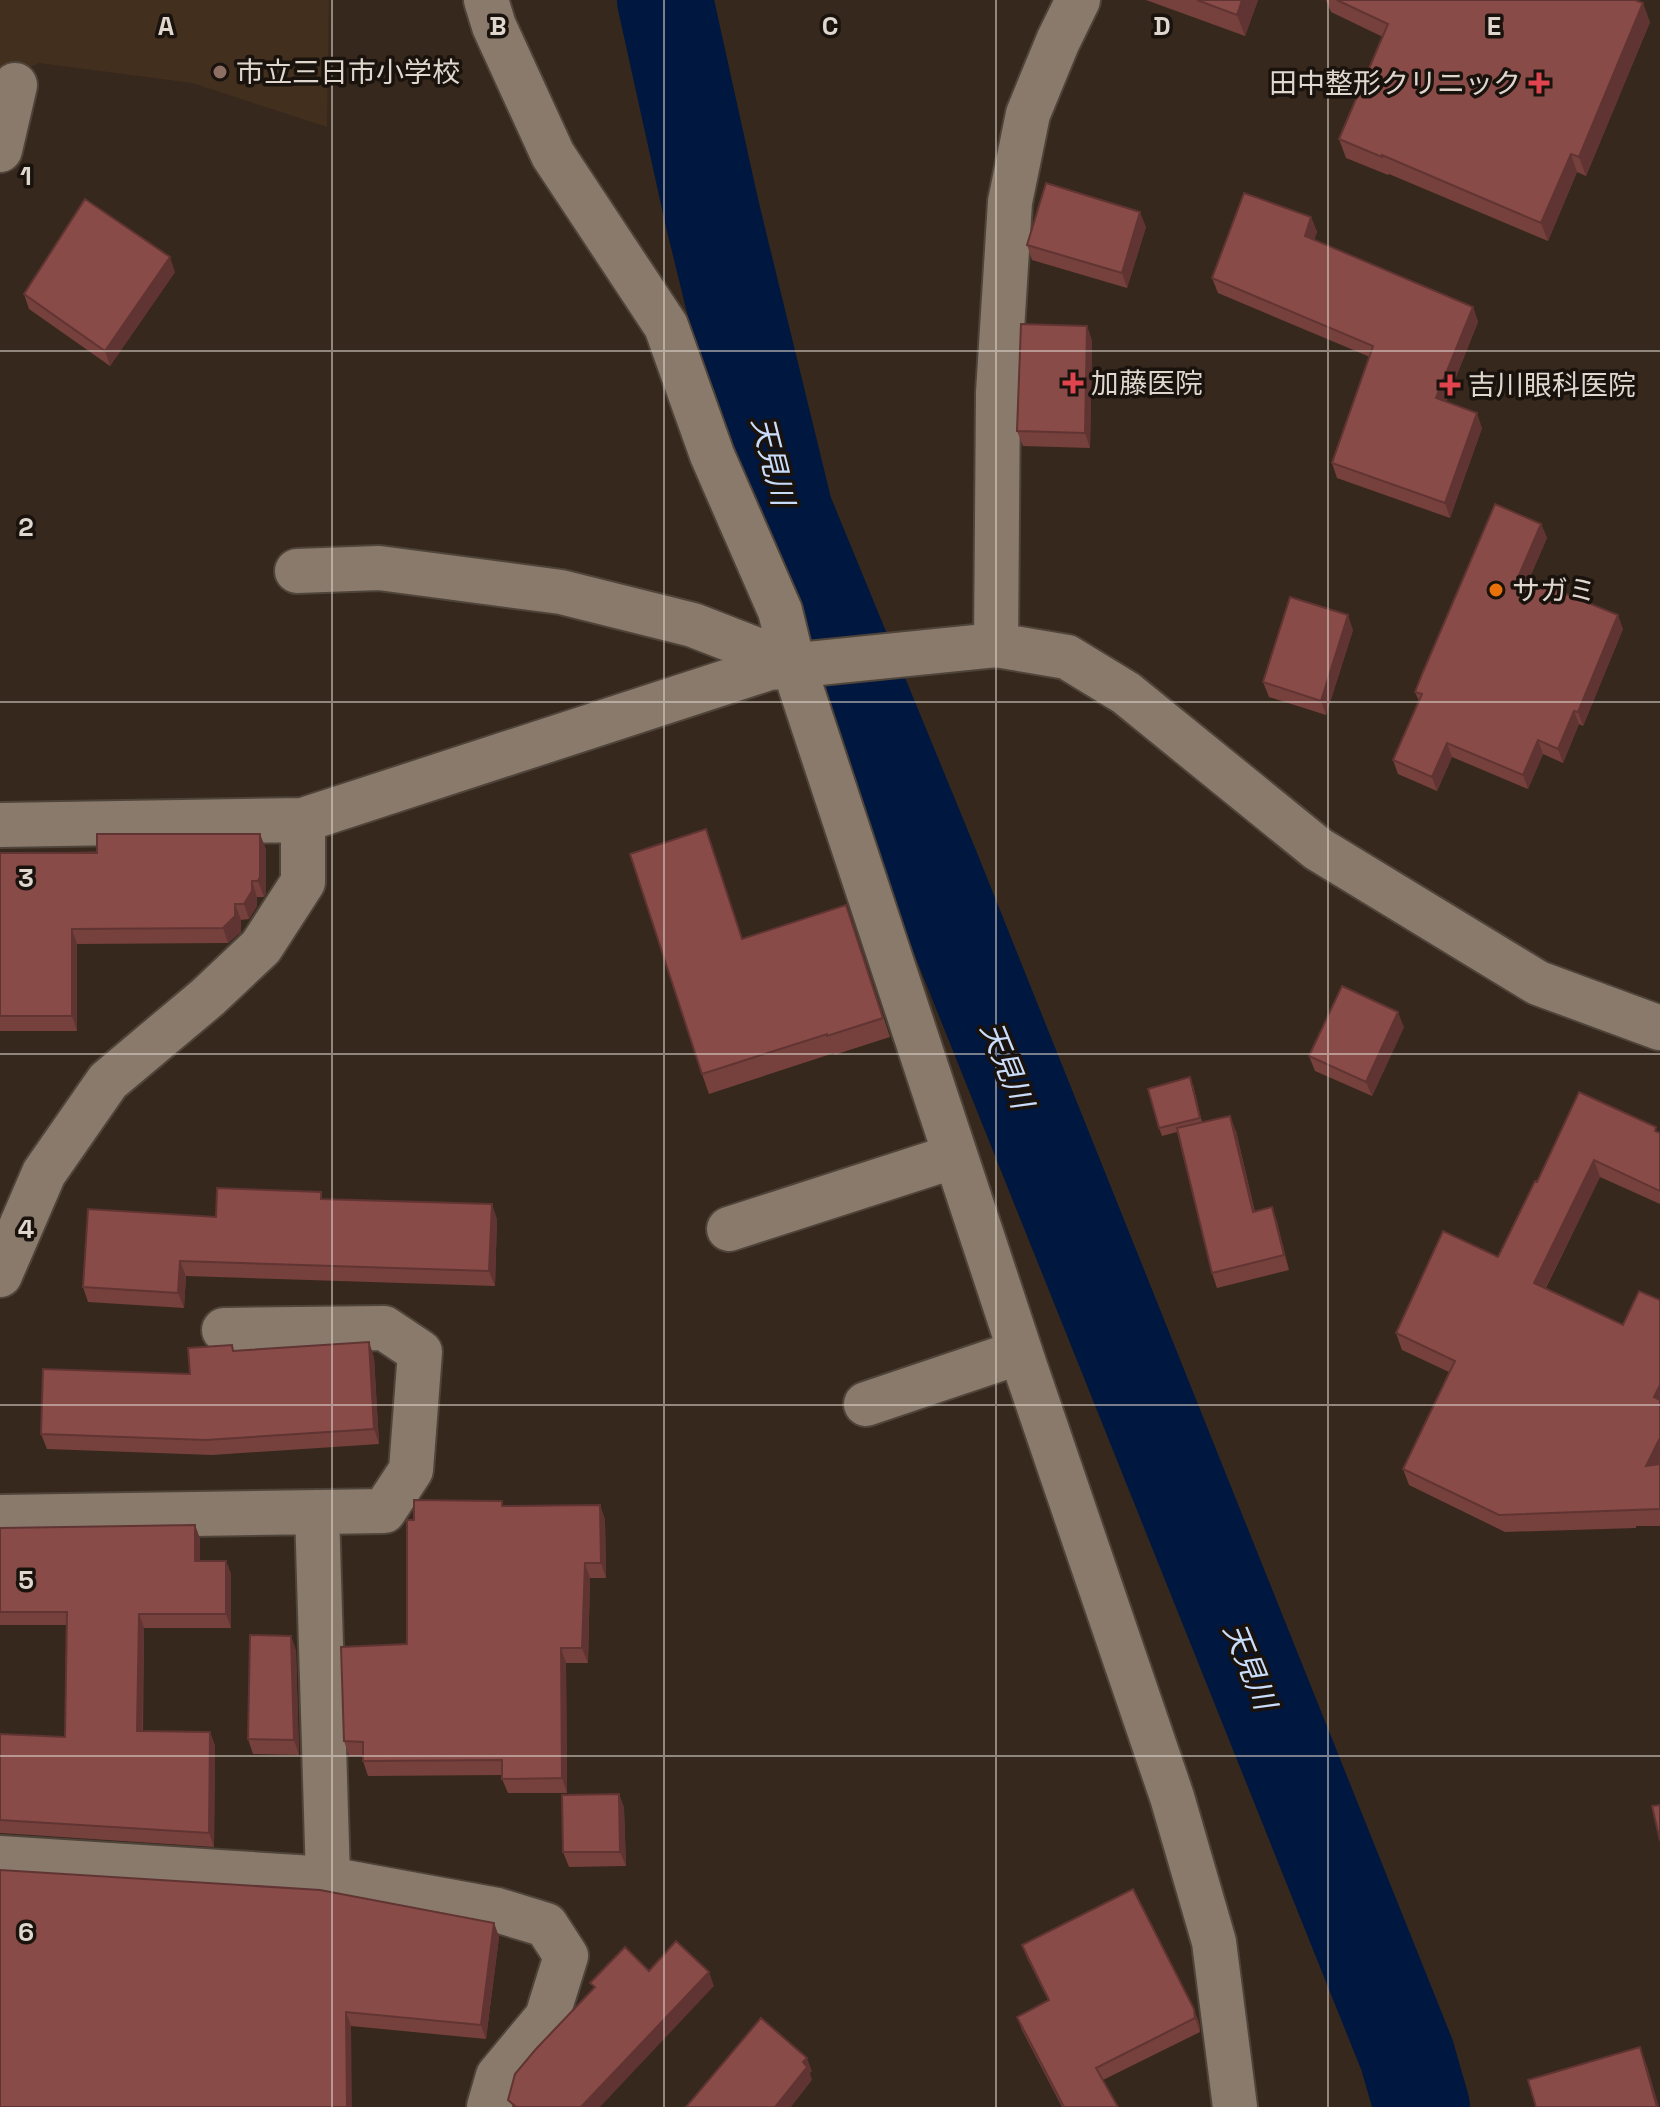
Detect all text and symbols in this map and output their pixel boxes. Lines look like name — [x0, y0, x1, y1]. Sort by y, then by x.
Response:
text: A — [158, 9, 175, 43]
text: B — [489, 9, 507, 43]
text: C — [822, 9, 838, 43]
text: D — [1153, 9, 1171, 43]
text: E — [1487, 9, 1501, 43]
place label: 市立三日市小学校 — [236, 54, 460, 90]
marker: 市立三日市小学校 — [211, 63, 229, 81]
place label: 田中整形クリニック — [1269, 65, 1521, 101]
marker: 田中整形クリニック — [1528, 72, 1550, 94]
text: 1 — [20, 159, 32, 193]
place label: 加藤医院 — [1091, 365, 1203, 401]
place label: 吉川眼科医院 — [1468, 367, 1636, 403]
marker: 加藤医院 — [1062, 372, 1084, 394]
marker: 吉川眼科医院 — [1439, 374, 1461, 396]
water label: 天見川 — [743, 413, 804, 512]
text: 2 — [18, 510, 34, 544]
place label: サガミ — [1512, 572, 1596, 608]
marker: サガミ — [1487, 581, 1505, 599]
text: 3 — [18, 861, 34, 895]
water label: 天見川 — [972, 1016, 1043, 1117]
text: 4 — [18, 1212, 34, 1246]
text: 5 — [18, 1563, 34, 1597]
water label: 天見川 — [1215, 1617, 1286, 1718]
text: 6 — [18, 1915, 34, 1949]

